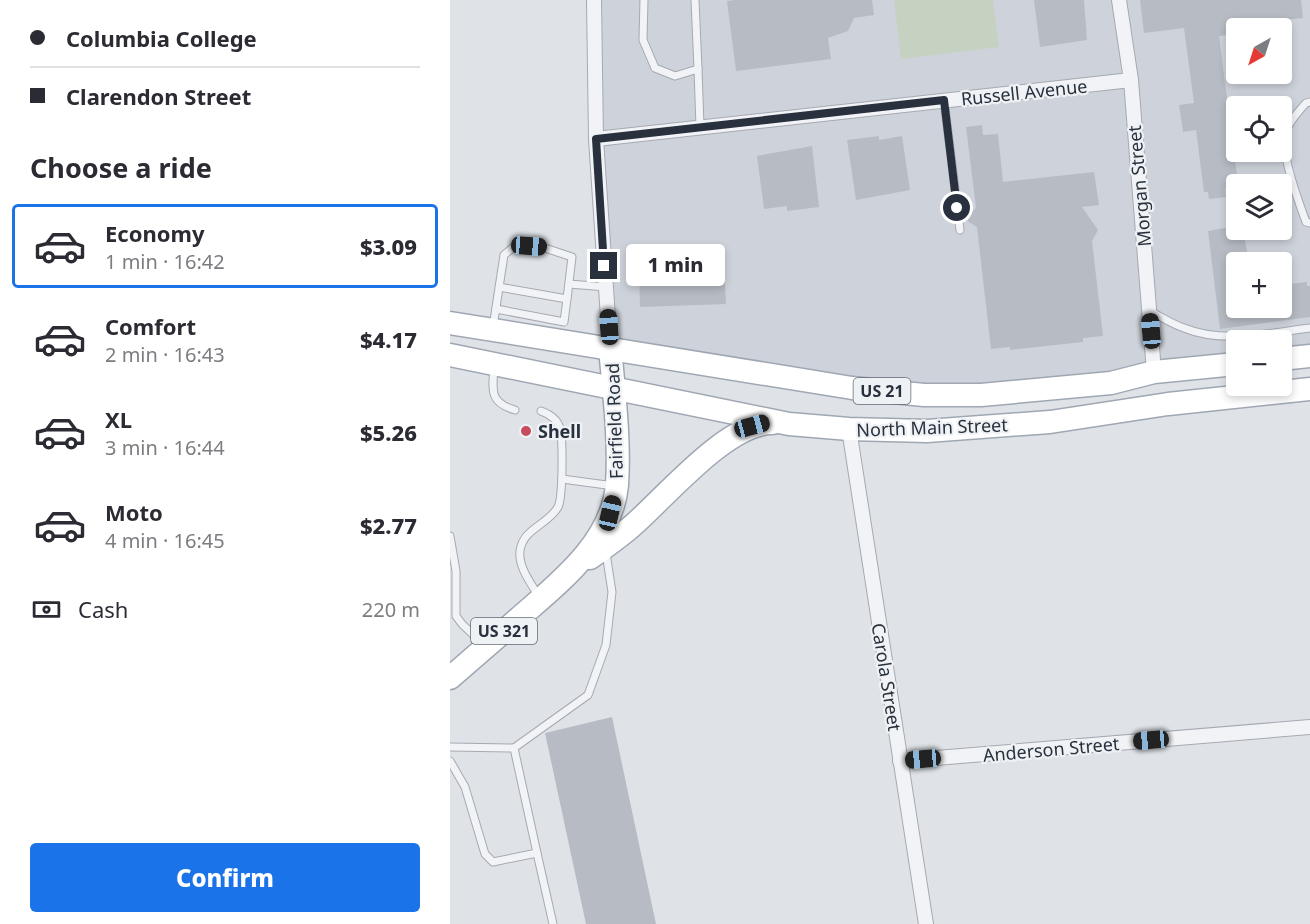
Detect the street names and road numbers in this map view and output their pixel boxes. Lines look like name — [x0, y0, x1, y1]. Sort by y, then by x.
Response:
street label: Russell Avenue — [960, 73, 1088, 111]
street label: Morgan Street — [1122, 124, 1156, 248]
street label: Fairfield Road — [600, 363, 628, 479]
road number: US 21 — [854, 378, 910, 404]
street label: North Main Street — [856, 412, 1009, 442]
road number: US 321 — [471, 618, 537, 644]
street label: Carola Street — [867, 621, 907, 733]
street label: Anderson Street — [982, 731, 1121, 767]

